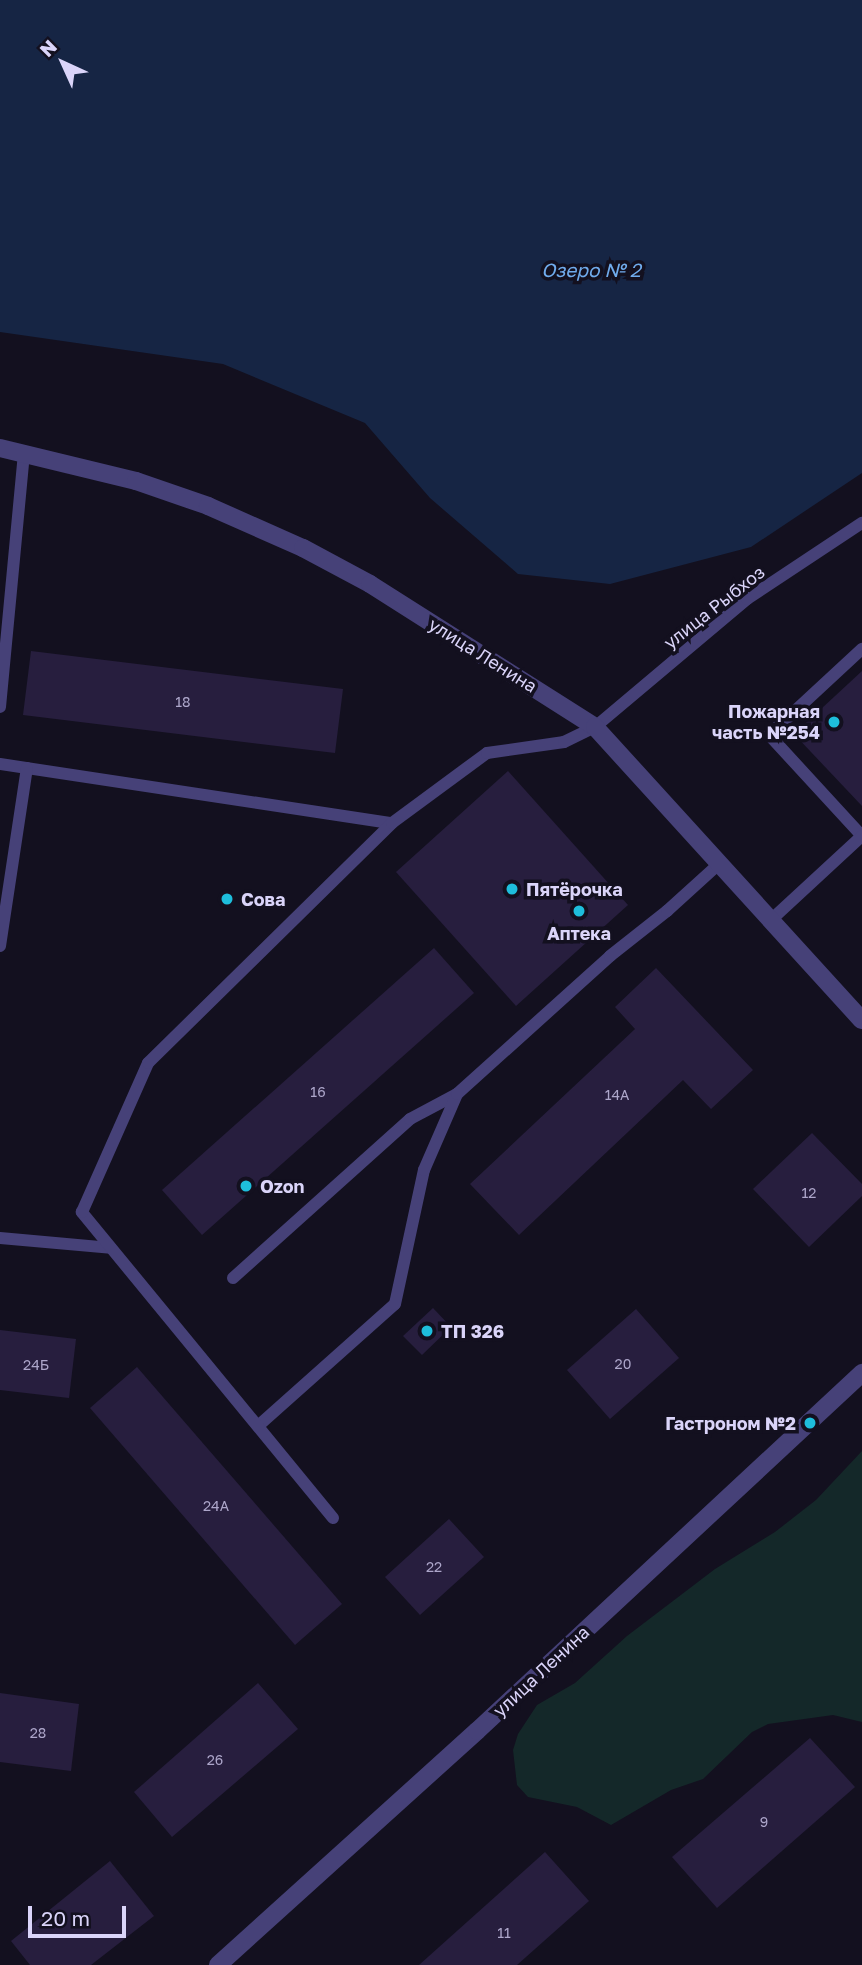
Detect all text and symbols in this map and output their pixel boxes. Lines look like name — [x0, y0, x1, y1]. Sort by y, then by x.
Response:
north arrow — [28, 28, 98, 98]
text: N — [35, 35, 61, 61]
water label: Озеро № 2 — [541, 259, 641, 281]
street label: улица Рыбхоз — [659, 561, 769, 653]
street label: улица Ленина — [425, 613, 541, 697]
house number: 18 — [175, 694, 191, 710]
place label: Пожарная часть №254 — [712, 701, 820, 744]
marker: Пожарная часть №254 — [826, 714, 842, 730]
place label: Пятёрочка — [526, 878, 623, 900]
marker: Пятёрочка — [504, 881, 520, 897]
place label: Сова — [241, 888, 285, 910]
marker: Сова — [219, 891, 235, 907]
marker: Аптека — [571, 903, 587, 919]
place label: Аптека — [547, 922, 611, 944]
house number: 16 — [310, 1084, 326, 1100]
house number: 14А — [605, 1087, 629, 1103]
place label: Ozon — [260, 1175, 304, 1197]
marker: Ozon — [238, 1178, 254, 1194]
house number: 12 — [802, 1185, 816, 1201]
place label: ТП 326 — [441, 1320, 504, 1342]
marker: ТП 326 — [419, 1323, 435, 1339]
house number: 20 — [615, 1356, 631, 1372]
house number: 24Б — [23, 1357, 49, 1373]
place label: Гастроном №2 — [665, 1412, 796, 1434]
marker: Гастроном №2 — [802, 1415, 818, 1431]
house number: 24А — [203, 1498, 229, 1514]
house number: 22 — [426, 1559, 442, 1575]
street label: улица Ленина — [488, 1621, 594, 1721]
house number: 28 — [30, 1725, 46, 1741]
house number: 26 — [207, 1752, 223, 1768]
house number: 9 — [760, 1814, 768, 1830]
scale bar — [32, 1892, 130, 1936]
text: 20 m — [41, 1905, 90, 1931]
house number: 11 — [497, 1925, 511, 1941]

